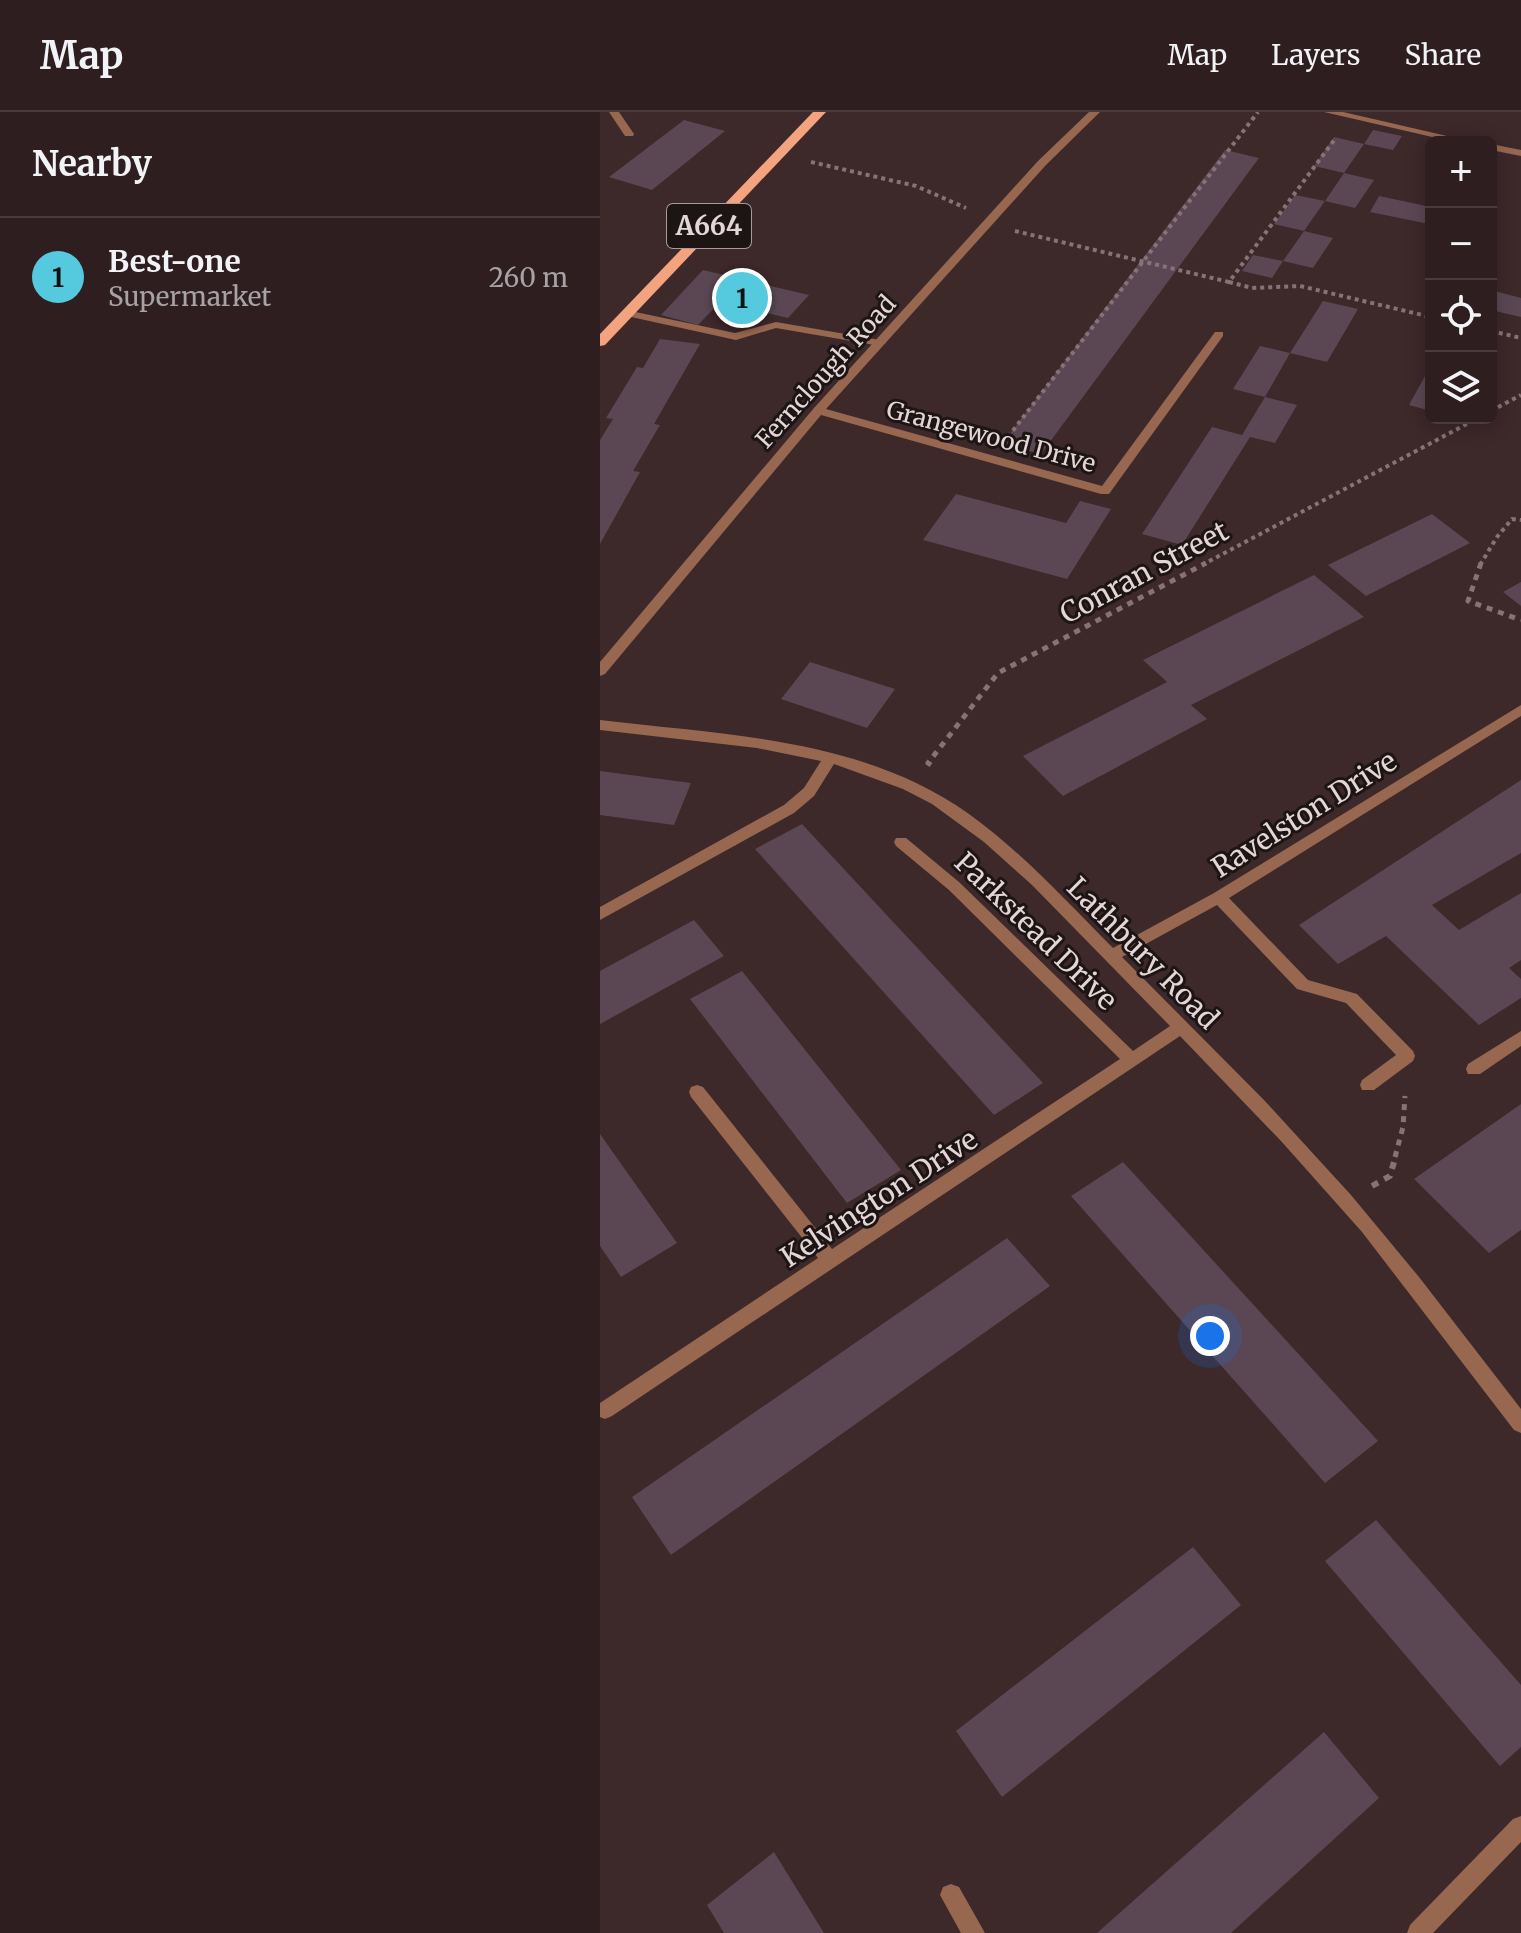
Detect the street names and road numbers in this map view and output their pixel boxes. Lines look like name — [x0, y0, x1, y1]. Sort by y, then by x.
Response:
road number: A664 — [667, 204, 751, 248]
street label: Fernclough Road — [749, 289, 902, 455]
street label: Grangewood Drive — [883, 394, 1099, 479]
street label: Conran Street — [1054, 513, 1234, 631]
street label: Ravelston Drive — [1205, 743, 1403, 885]
street label: Parkstead Drive — [947, 844, 1125, 1018]
street label: Lathbury Road — [1060, 870, 1227, 1037]
street label: Kelvington Drive — [774, 1121, 984, 1275]

